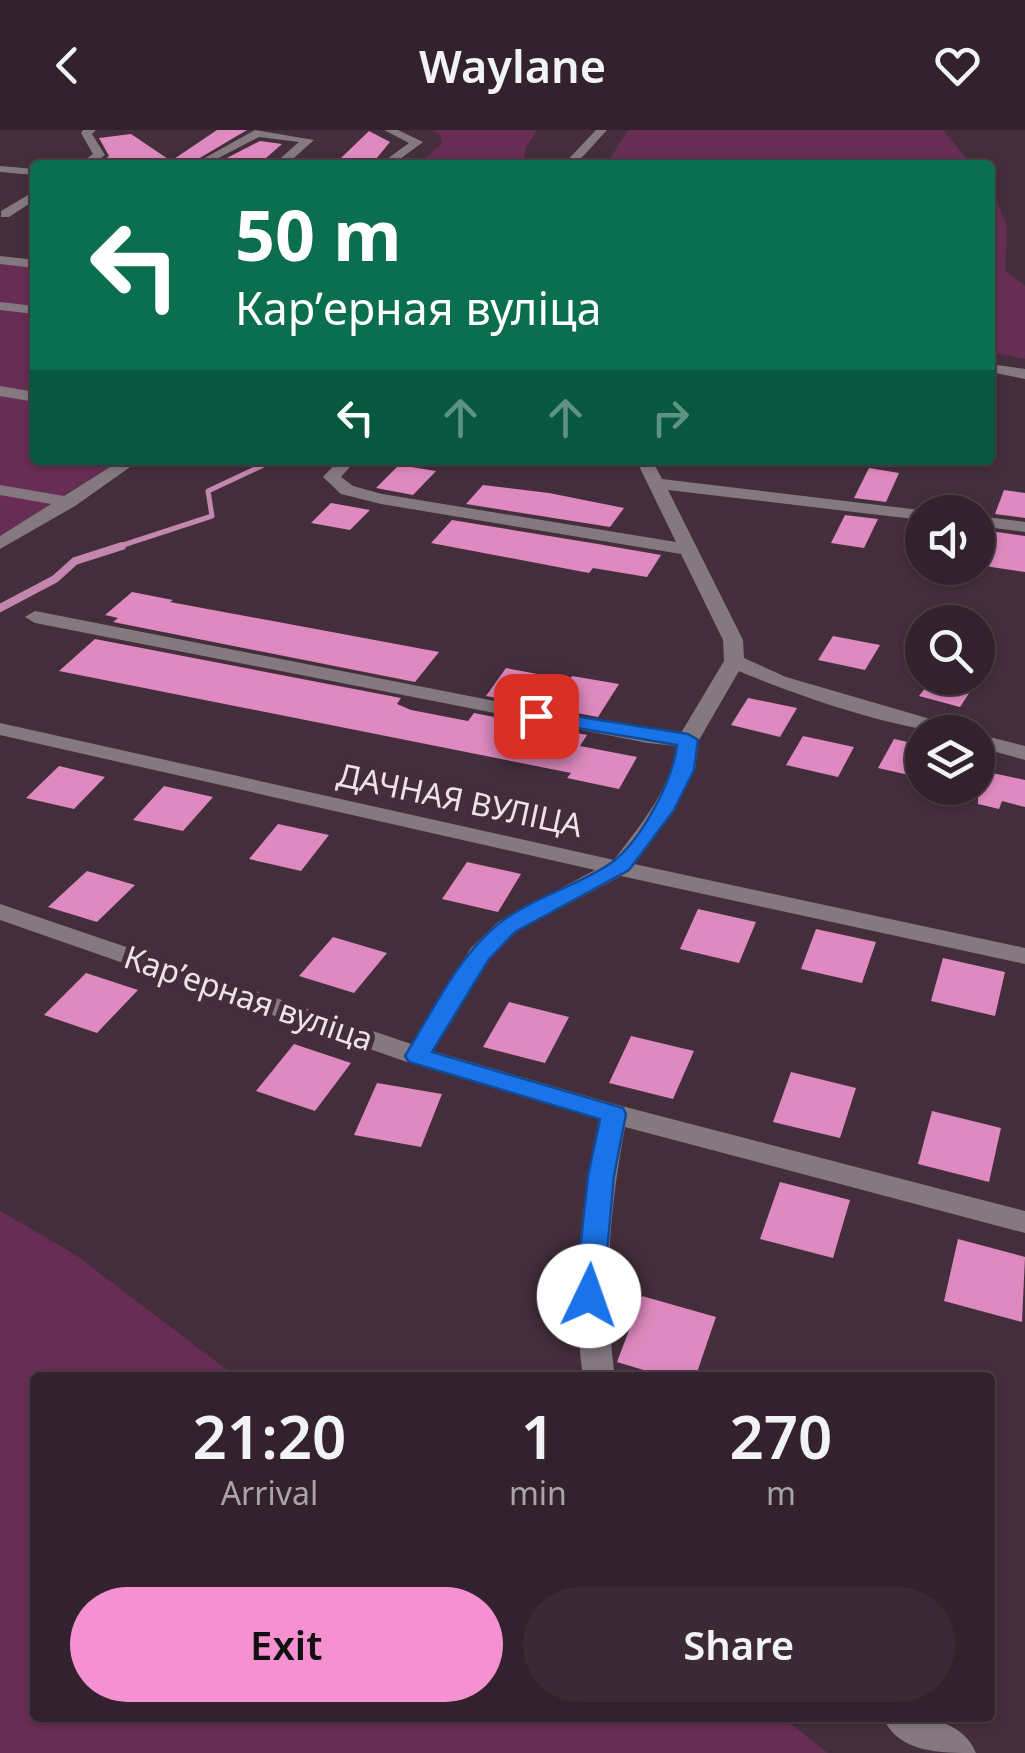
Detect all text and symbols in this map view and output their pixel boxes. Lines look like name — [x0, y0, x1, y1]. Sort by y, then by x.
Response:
text: Waylane — [419, 35, 606, 96]
icon: back — [40, 38, 95, 93]
icon: heart — [930, 38, 985, 93]
text: 50 m — [235, 186, 402, 282]
icon: left — [70, 200, 200, 330]
text: Карʼерная вуліца — [235, 277, 602, 338]
icon: left — [328, 390, 383, 445]
icon: ahead — [433, 390, 488, 445]
icon: ahead — [538, 390, 593, 445]
icon: right — [643, 390, 698, 445]
map controls — [905, 495, 995, 805]
button: sound — [905, 495, 995, 585]
button: search — [905, 605, 995, 695]
pin — [494, 674, 579, 759]
icon: arrive — [509, 689, 564, 744]
button: layers — [905, 715, 995, 805]
street label: ДАЧНАЯ ВУЛІЦА — [334, 752, 587, 846]
street label: Карʼерная вуліца — [119, 934, 379, 1060]
position arrow — [537, 1244, 641, 1348]
text: 21:20 — [193, 1395, 346, 1477]
text: 1 — [521, 1395, 555, 1477]
text: 270 — [729, 1395, 832, 1477]
text: Arrival — [221, 1471, 318, 1514]
text: min — [509, 1471, 567, 1514]
text: m — [766, 1471, 796, 1514]
button: Exit — [70, 1587, 503, 1702]
button: Share — [523, 1587, 955, 1702]

